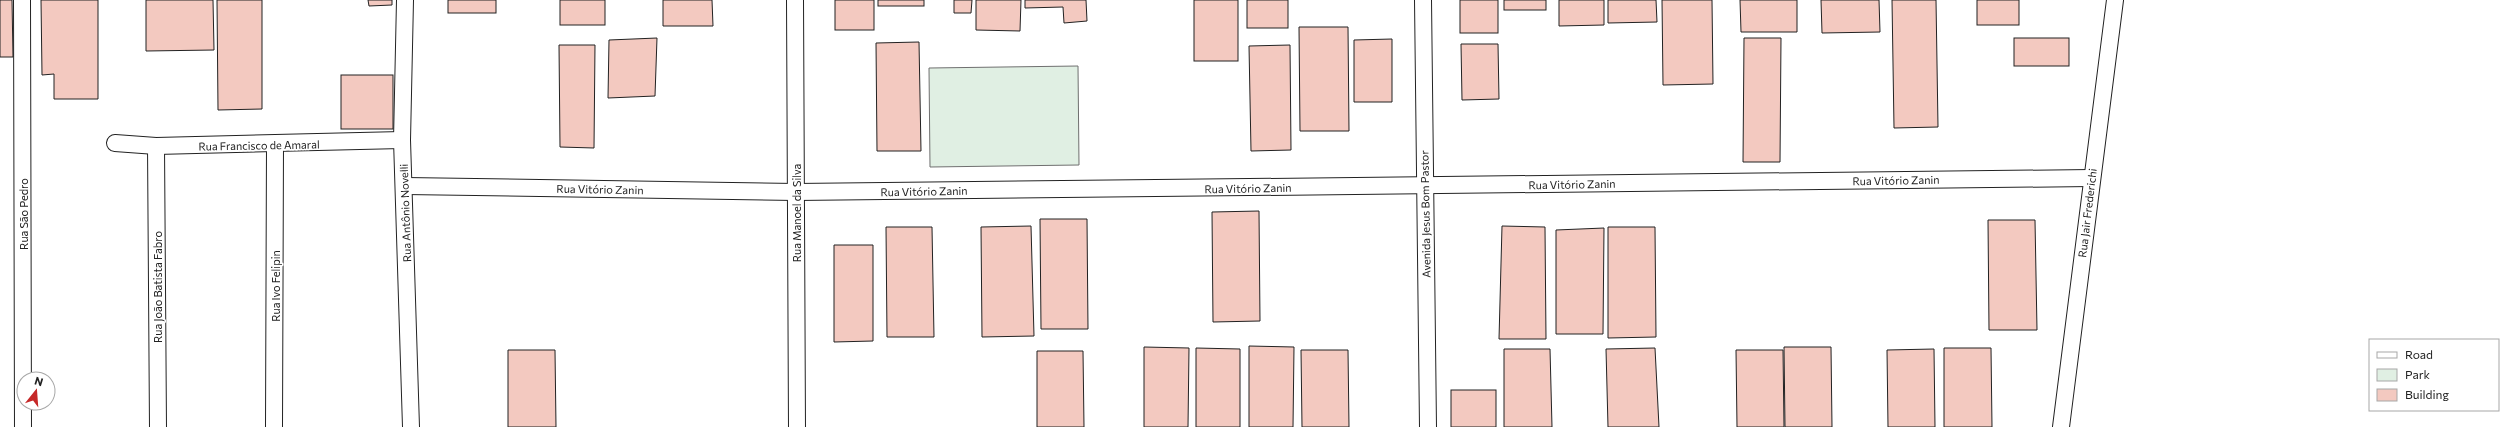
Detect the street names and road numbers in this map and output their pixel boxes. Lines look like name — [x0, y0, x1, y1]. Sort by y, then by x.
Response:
street label: Rua Francisco de Amaral — [198, 137, 320, 153]
street label: Avenida Jesus Bom Pastor — [1417, 150, 1434, 278]
street label: Rua Antônio Novelli — [397, 163, 413, 262]
street label: Rua Manoel da Silva — [790, 164, 803, 262]
street label: Rua Jair Frederichi — [2075, 168, 2100, 258]
street label: Rua Vitório Zanin — [1852, 173, 1940, 187]
street label: Rua Vitório Zanin — [1528, 177, 1616, 191]
street label: Rua São Pedro — [17, 178, 30, 250]
street label: Rua Vitório Zanin — [1204, 181, 1292, 195]
street label: Rua Vitório Zanin — [556, 182, 644, 196]
street label: Rua Vitório Zanin — [880, 184, 968, 198]
street label: Rua João Batista Fabro — [151, 231, 165, 343]
street label: Rua Ivo Felipin — [269, 250, 282, 322]

